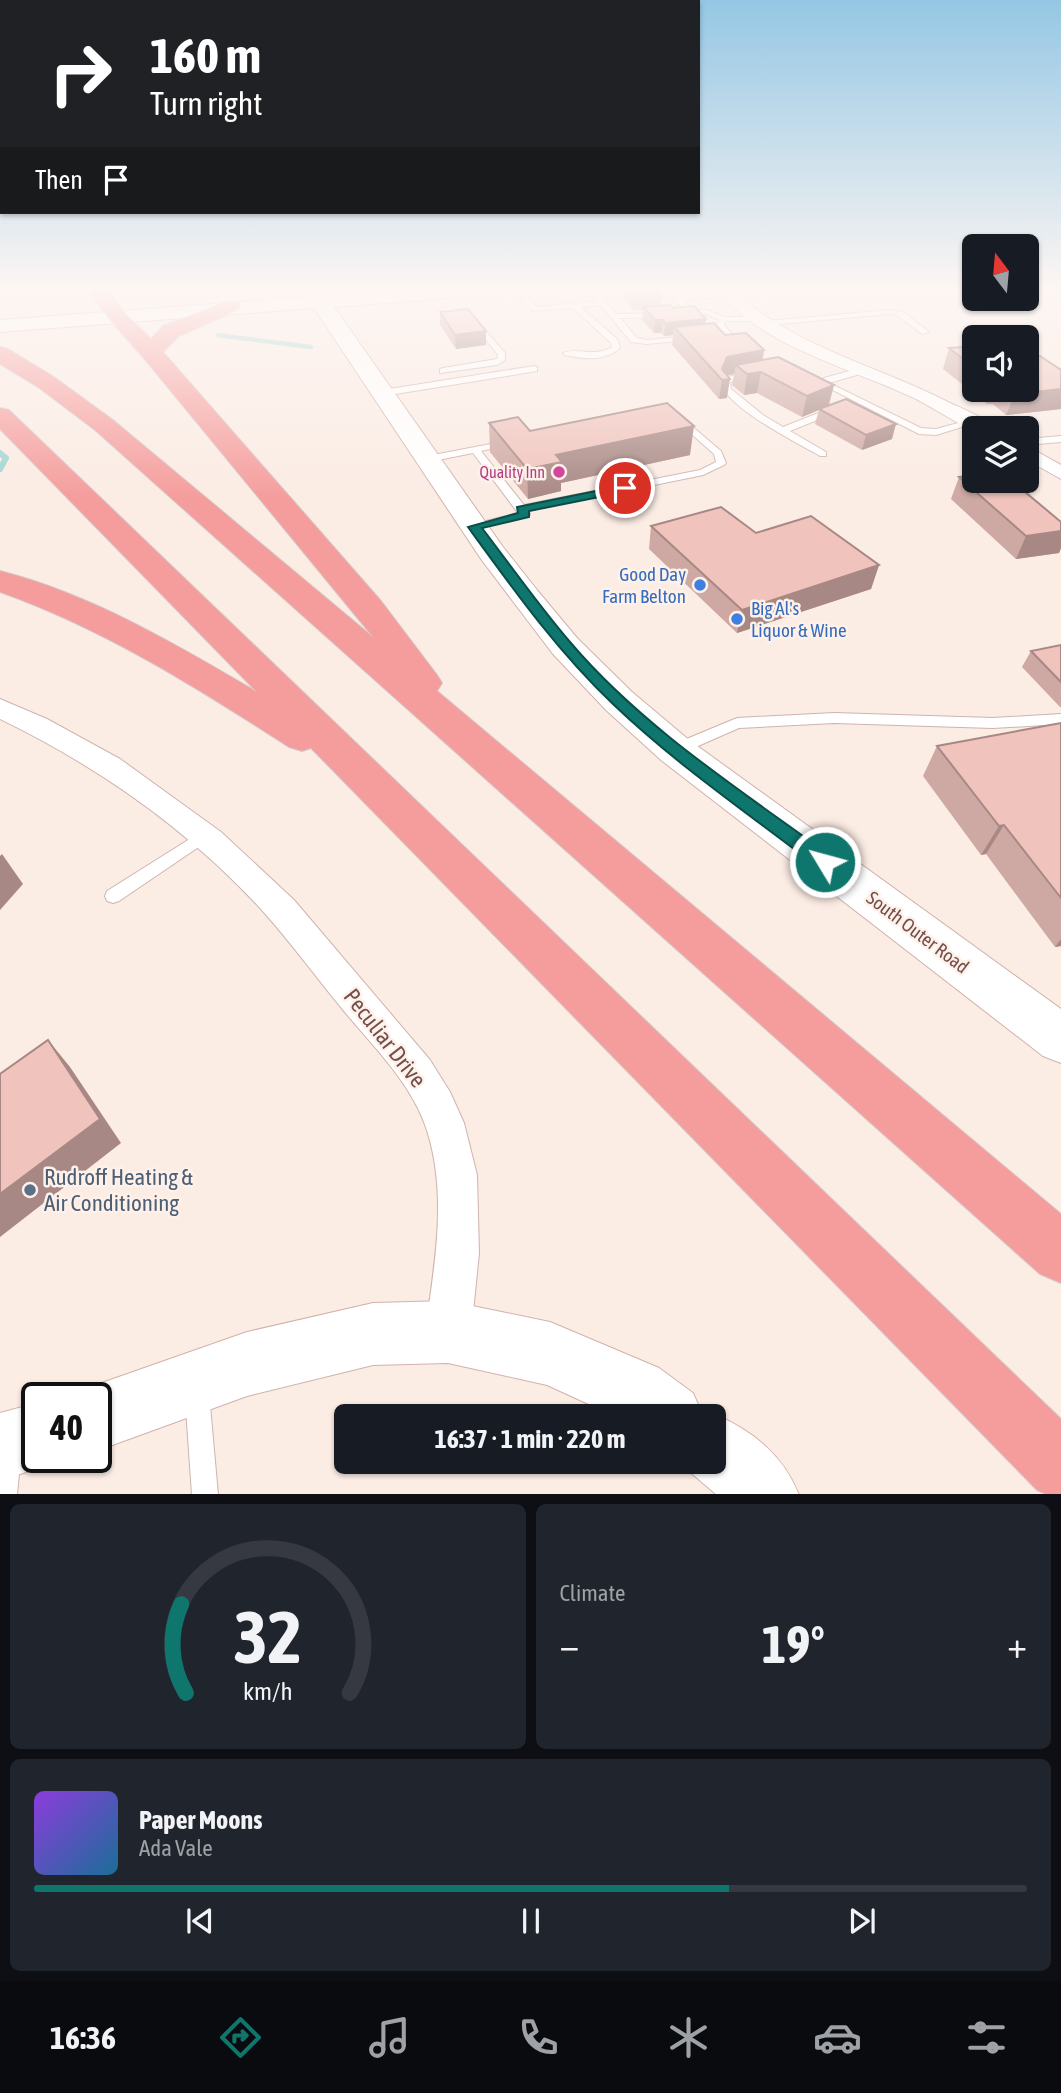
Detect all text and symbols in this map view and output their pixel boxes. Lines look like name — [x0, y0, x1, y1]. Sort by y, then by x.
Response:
text: 160 m — [150, 27, 261, 83]
icon: right — [35, 28, 126, 119]
text: Turn right — [150, 85, 263, 122]
icon: arrive — [97, 161, 135, 199]
text: Then — [35, 165, 83, 195]
north arrow — [962, 234, 1040, 312]
map controls — [962, 234, 1039, 493]
button: sound — [962, 325, 1039, 402]
button: layers — [962, 416, 1039, 493]
pin — [595, 458, 655, 518]
place label: Quality Inn — [480, 463, 545, 482]
marker: Quality Inn — [551, 464, 567, 480]
icon: arrive — [606, 469, 644, 507]
place label: Good Day Farm Belton — [602, 563, 686, 607]
marker: Good Day Farm Belton — [692, 577, 708, 593]
place label: Big Al's Liquor & Wine — [751, 597, 847, 641]
marker: Big Al's Liquor & Wine — [729, 611, 745, 627]
position arrow — [788, 825, 862, 899]
street label: South Outer Road — [863, 886, 973, 978]
street label: Peculiar Drive — [339, 984, 431, 1092]
place label: Rudroff Heating & Air Conditioning — [44, 1164, 193, 1216]
marker: Rudroff Heating & Air Conditioning — [22, 1182, 38, 1198]
speed limit sign: 40 — [21, 1382, 112, 1473]
text: 16:37 · 1 min · 220 m — [435, 1424, 625, 1454]
text: Climate — [560, 1580, 625, 1606]
text: 32 — [234, 1595, 302, 1678]
text: 19° — [762, 1614, 825, 1674]
text: − — [560, 1623, 579, 1666]
text: + — [1007, 1623, 1027, 1666]
text: km/h — [243, 1676, 293, 1704]
text: Paper Moons — [139, 1805, 262, 1835]
text: Ada Vale — [139, 1835, 213, 1861]
icon: previous — [181, 1902, 219, 1940]
icon: pause — [512, 1902, 550, 1940]
icon: next — [843, 1902, 881, 1940]
icon: directions — [216, 2013, 265, 2062]
icon: music — [365, 2013, 414, 2062]
icon: phone — [514, 2013, 563, 2062]
icon: climate — [664, 2013, 713, 2062]
icon: car — [813, 2013, 862, 2062]
icon: filters — [962, 2013, 1011, 2062]
text: 16:36 — [50, 2019, 116, 2056]

